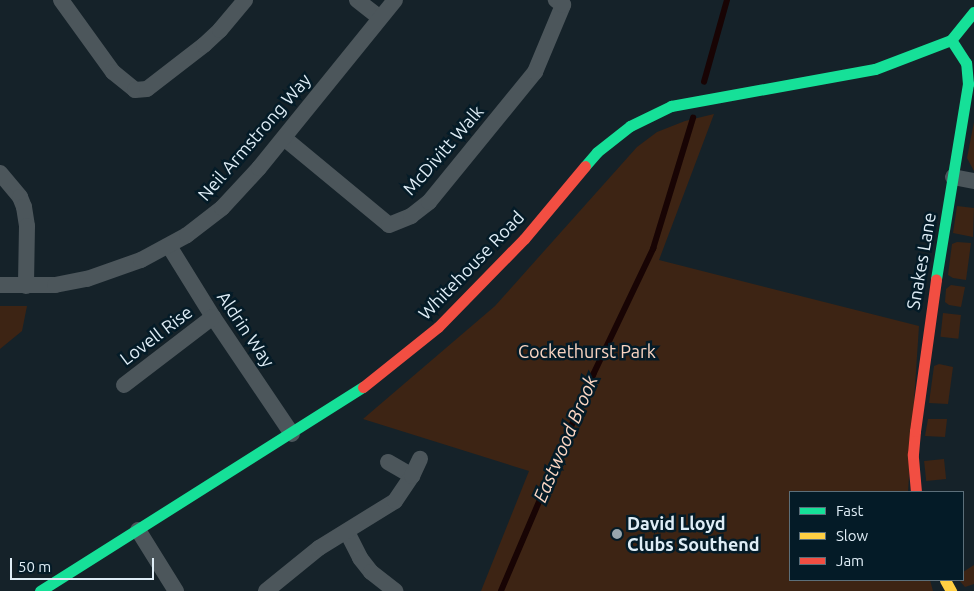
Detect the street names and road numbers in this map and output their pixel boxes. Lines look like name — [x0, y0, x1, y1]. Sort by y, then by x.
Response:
street label: Neil Armstrong Way — [193, 69, 315, 205]
street label: McDivitt Walk — [398, 101, 488, 199]
street label: Whitehouse Road — [414, 206, 528, 324]
street label: Snakes Lane — [902, 211, 940, 311]
street label: Aldrin Way — [213, 287, 279, 371]
street label: Lovell Rise — [115, 301, 197, 369]

